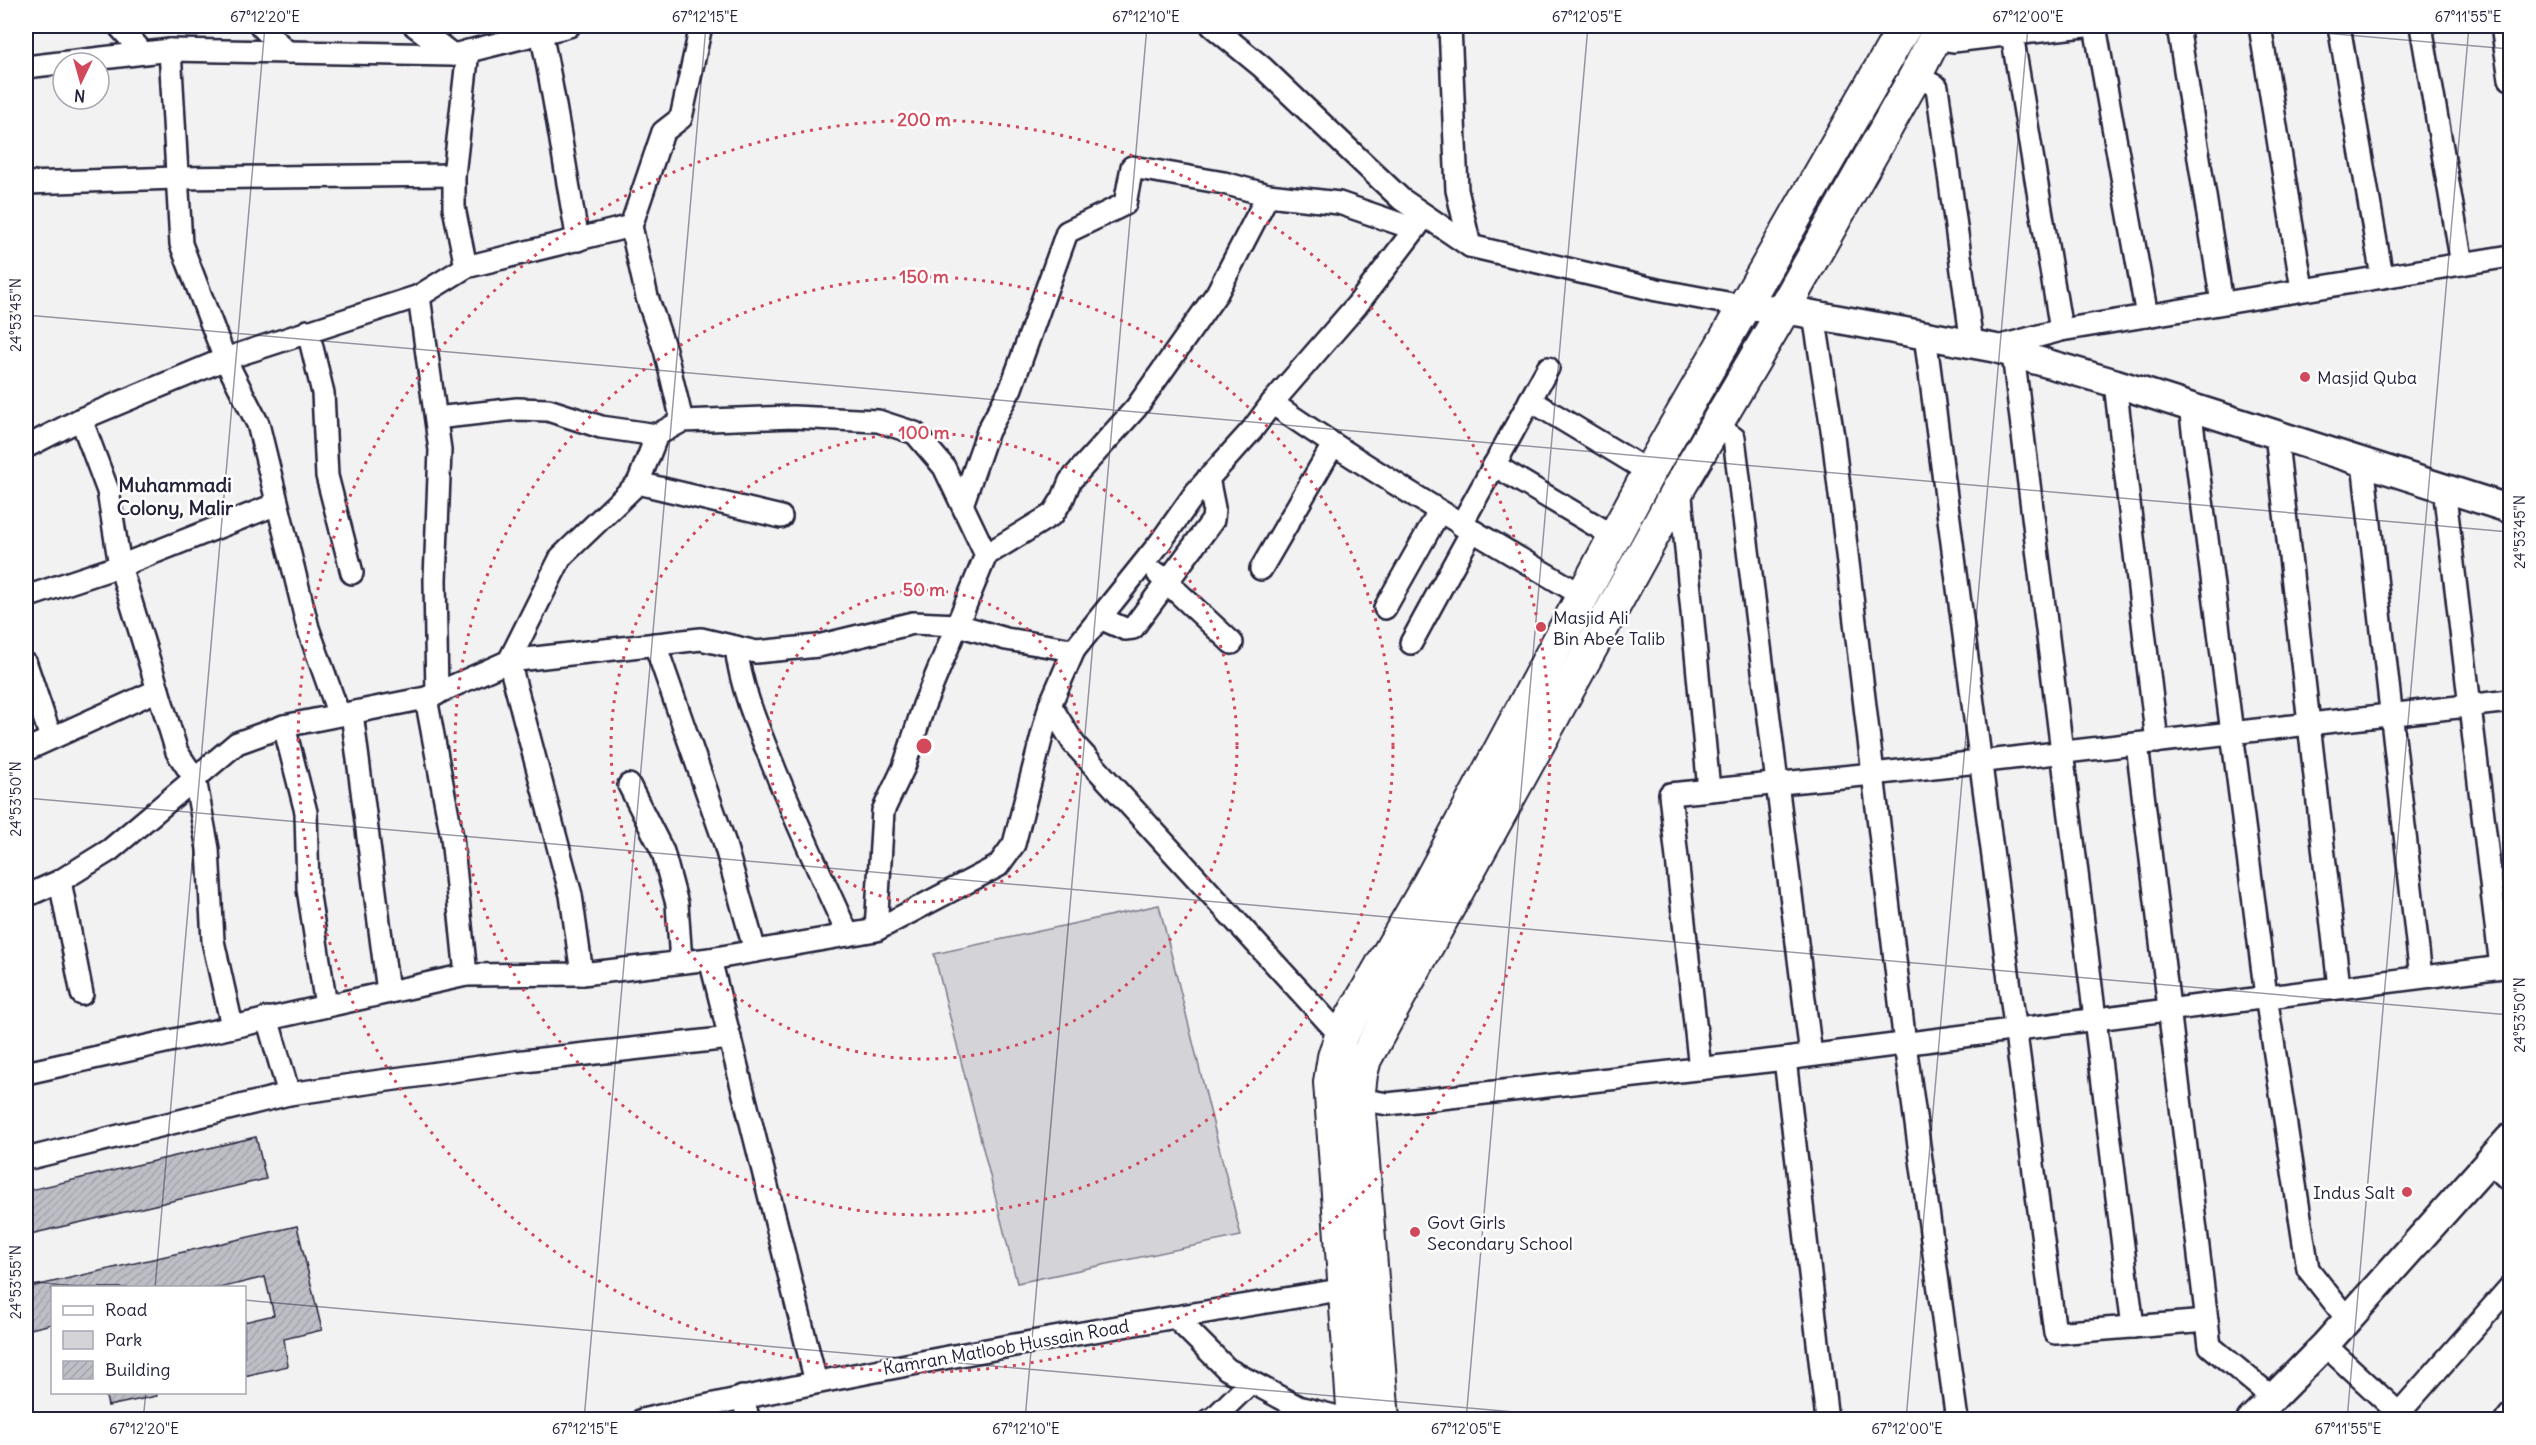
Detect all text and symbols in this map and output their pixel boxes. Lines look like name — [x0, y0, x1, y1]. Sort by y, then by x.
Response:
text: 67°12'20"E — [230, 7, 300, 26]
text: 67°12'15"E — [672, 7, 738, 26]
text: 67°12'10"E — [1112, 7, 1180, 26]
text: 67°12'05"E — [1552, 7, 1622, 26]
text: 67°12'00"E — [1992, 7, 2064, 26]
text: 67°11'55"E — [2435, 7, 2502, 26]
north arrow — [51, 51, 111, 111]
text: N — [73, 85, 86, 106]
text: 200 m — [897, 108, 951, 131]
text: 150 m — [899, 265, 949, 288]
text: 24°53'45"N — [6, 278, 25, 352]
place label: Masjid Quba — [2317, 366, 2417, 389]
marker: Masjid Quba — [2298, 370, 2312, 384]
text: 100 m — [899, 421, 950, 444]
district label: Muhammadi Colony, Malir — [117, 472, 234, 520]
text: 24°53'45"N — [2510, 495, 2529, 569]
text: 50 m — [903, 578, 945, 601]
place label: Masjid Ali Bin Abee Talib — [1553, 606, 1665, 650]
marker: Masjid Ali Bin Abee Talib — [1534, 620, 1548, 634]
centre of rings — [914, 736, 934, 756]
text: 24°53'50"N — [6, 761, 25, 837]
text: 24°53'50"N — [2510, 977, 2529, 1053]
place label: Indus Salt — [2313, 1181, 2395, 1204]
marker: Indus Salt — [2400, 1185, 2414, 1199]
place label: Govt Girls Secondary School — [1427, 1211, 1573, 1255]
marker: Govt Girls Secondary School — [1408, 1225, 1422, 1239]
text: 24°53'55"N — [6, 1245, 25, 1319]
legend — [51, 1286, 246, 1394]
text: Road — [105, 1298, 148, 1321]
street label: Kamran Matloob Hussain Road — [881, 1314, 1131, 1380]
text: Park — [105, 1328, 142, 1351]
text: Building — [105, 1358, 170, 1381]
text: 67°12'20"E — [109, 1419, 179, 1438]
text: 67°12'15"E — [552, 1419, 618, 1438]
text: 67°12'10"E — [992, 1419, 1060, 1438]
text: 67°12'05"E — [1431, 1419, 1501, 1438]
text: 67°12'00"E — [1871, 1419, 1943, 1438]
text: 67°11'55"E — [2315, 1419, 2382, 1438]

